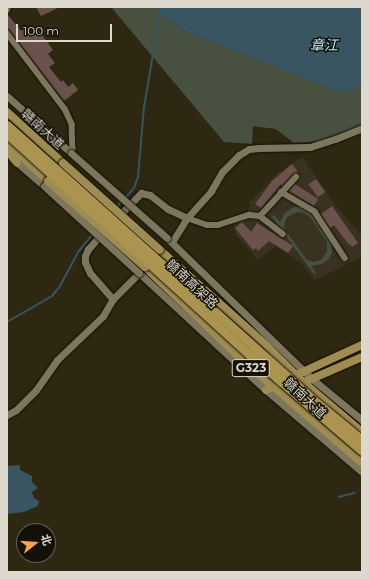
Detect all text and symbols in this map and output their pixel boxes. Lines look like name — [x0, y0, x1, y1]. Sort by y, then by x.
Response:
scale bar — [18, 16, 114, 42]
text: 100 m — [23, 23, 59, 38]
water label: 章江 — [310, 37, 338, 53]
street label: 赣南大道 — [18, 106, 68, 152]
street label: 赣南高架路 — [163, 256, 221, 312]
road number: G323 — [231, 358, 271, 378]
street label: 赣南大道 — [281, 375, 329, 421]
north arrow — [16, 523, 56, 563]
text: 北 — [38, 532, 55, 547]

